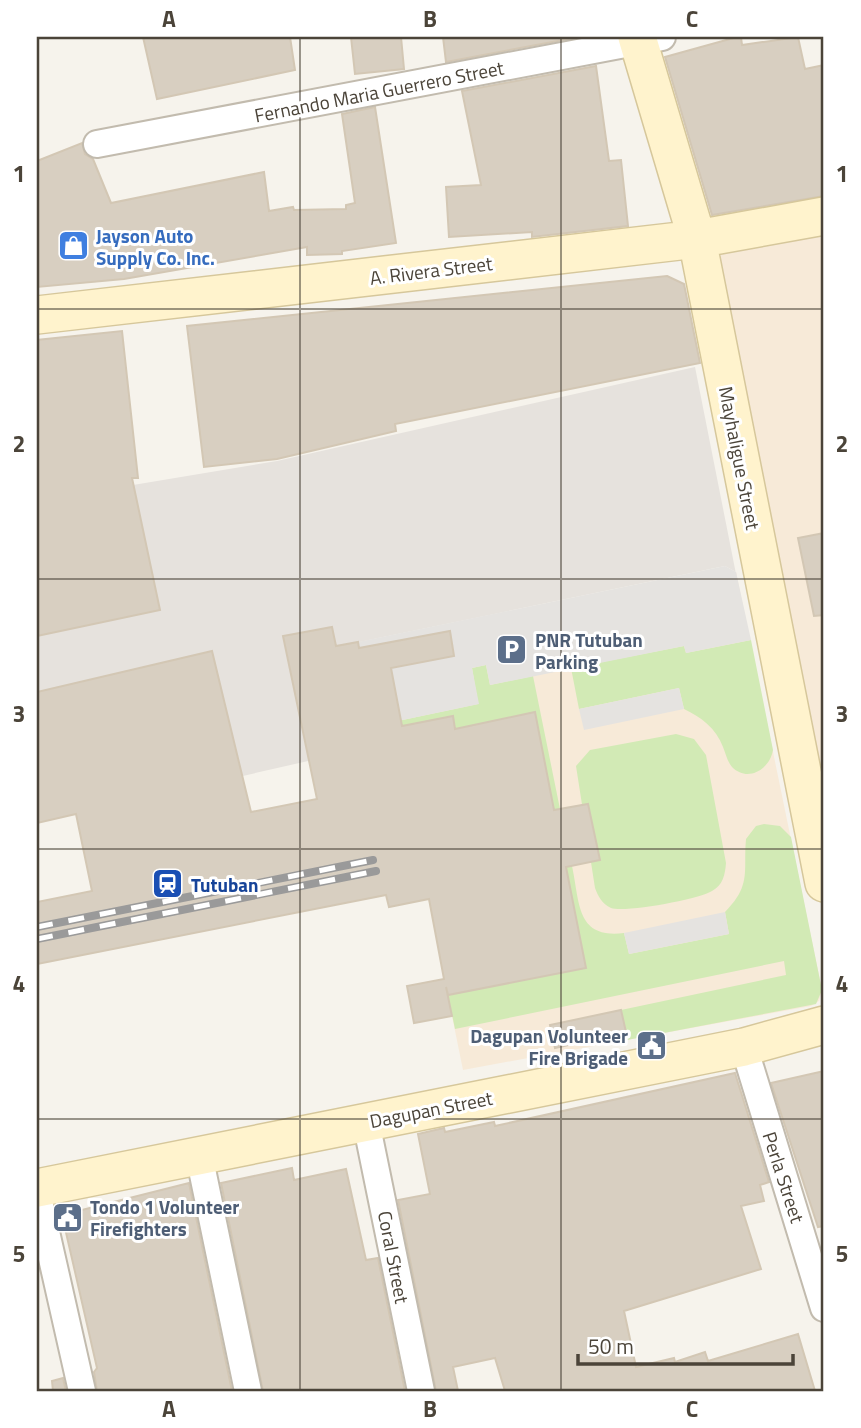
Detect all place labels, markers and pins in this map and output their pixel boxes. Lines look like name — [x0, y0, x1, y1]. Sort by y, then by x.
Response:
place label: Jayson Auto Supply Co. Inc. — [96, 221, 215, 272]
shop icon: Jayson Auto Supply Co. Inc. — [56, 229, 90, 263]
place label: PNR Tutuban Parking — [535, 625, 643, 676]
parking icon: PNR Tutuban Parking — [495, 633, 529, 667]
station icon: Tutuban — [151, 867, 185, 901]
place label: Tutuban — [191, 870, 258, 899]
place label: Dagupan Volunteer Fire Brigade — [470, 1021, 628, 1072]
public building icon: Dagupan Volunteer Fire Brigade — [634, 1029, 668, 1063]
place label: Tondo 1 Volunteer Firefighters — [90, 1192, 239, 1243]
public building icon: Tondo 1 Volunteer Firefighters — [50, 1200, 84, 1234]

